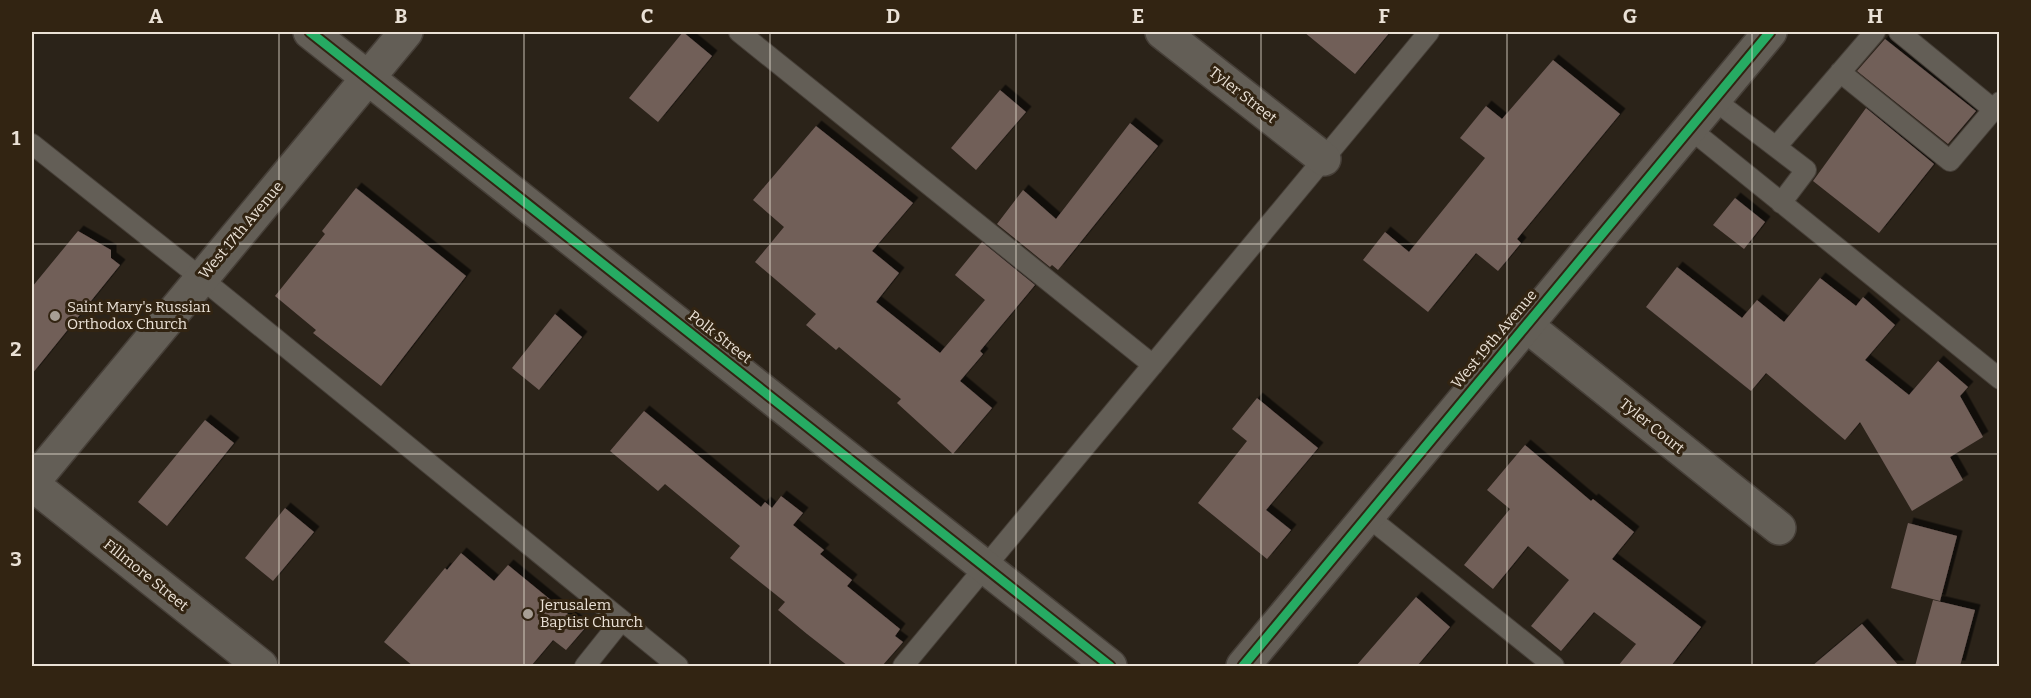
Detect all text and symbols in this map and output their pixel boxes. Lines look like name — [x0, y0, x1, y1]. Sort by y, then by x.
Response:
text: A — [149, 4, 164, 28]
text: B — [395, 4, 408, 28]
text: C — [641, 4, 653, 28]
text: D — [886, 4, 900, 28]
text: E — [1132, 4, 1144, 28]
text: F — [1378, 4, 1390, 28]
text: G — [1623, 4, 1637, 28]
text: H — [1867, 4, 1883, 28]
street label: Tyler Street — [1206, 63, 1281, 127]
text: 1 — [12, 126, 21, 150]
street label: West 17th Avenue — [195, 178, 287, 282]
street label: West 19th Avenue — [1447, 286, 1541, 392]
place label: Saint Mary's Russian Orthodox Church — [67, 298, 211, 333]
street label: Polk Street — [685, 307, 756, 368]
marker: Saint Mary's Russian Orthodox Church — [48, 309, 62, 323]
text: 2 — [10, 337, 22, 361]
street label: Tyler Court — [1616, 395, 1688, 458]
street label: Fillmore Street — [100, 535, 193, 615]
text: 3 — [10, 547, 22, 571]
place label: Jerusalem Baptist Church — [539, 596, 644, 631]
marker: Jerusalem Baptist Church — [521, 607, 535, 621]

